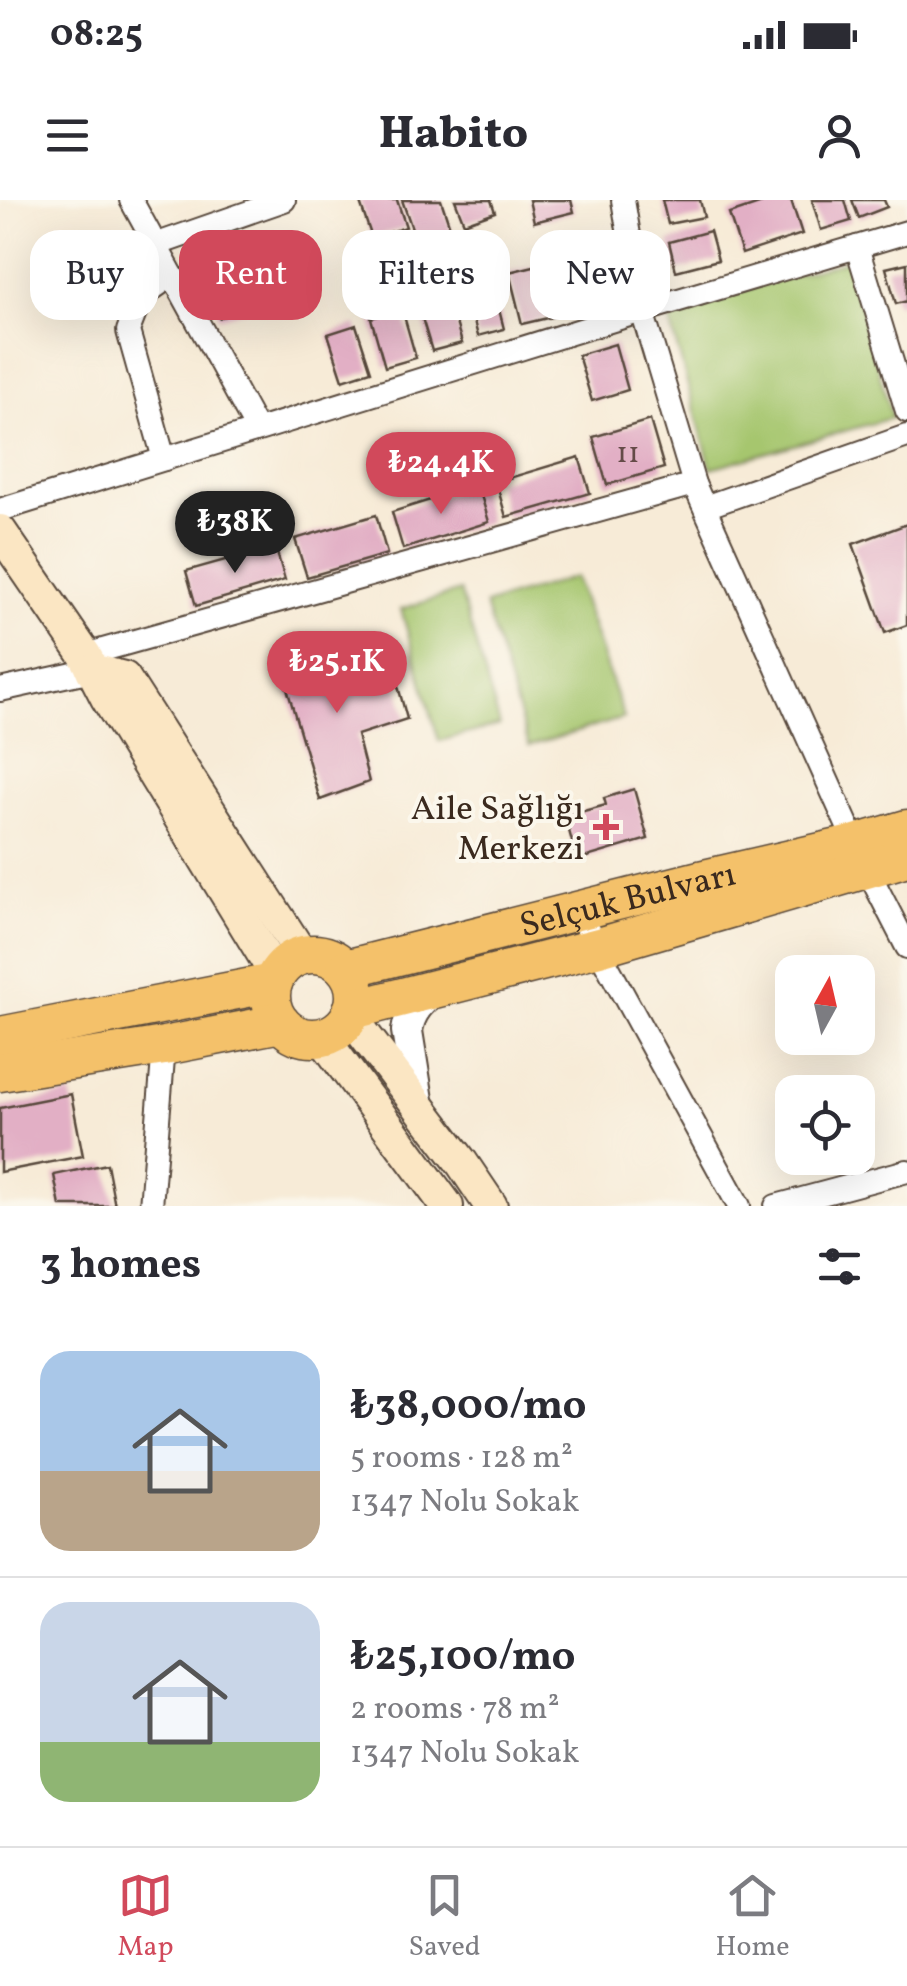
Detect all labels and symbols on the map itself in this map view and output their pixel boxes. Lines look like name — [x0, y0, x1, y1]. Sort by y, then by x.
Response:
pin: ₺24.4K — [360, 432, 522, 517]
house number: 11 — [616, 433, 640, 475]
pin: ₺38K — [176, 491, 294, 576]
pin: ₺25.1K — [256, 631, 418, 716]
place label: Aile Sağlığı Merkezi — [411, 786, 584, 874]
marker: Aile Sağlığı Merkezi — [593, 814, 619, 840]
street label: Selçuk Bulvarı — [515, 852, 741, 951]
north arrow — [775, 955, 875, 1055]

